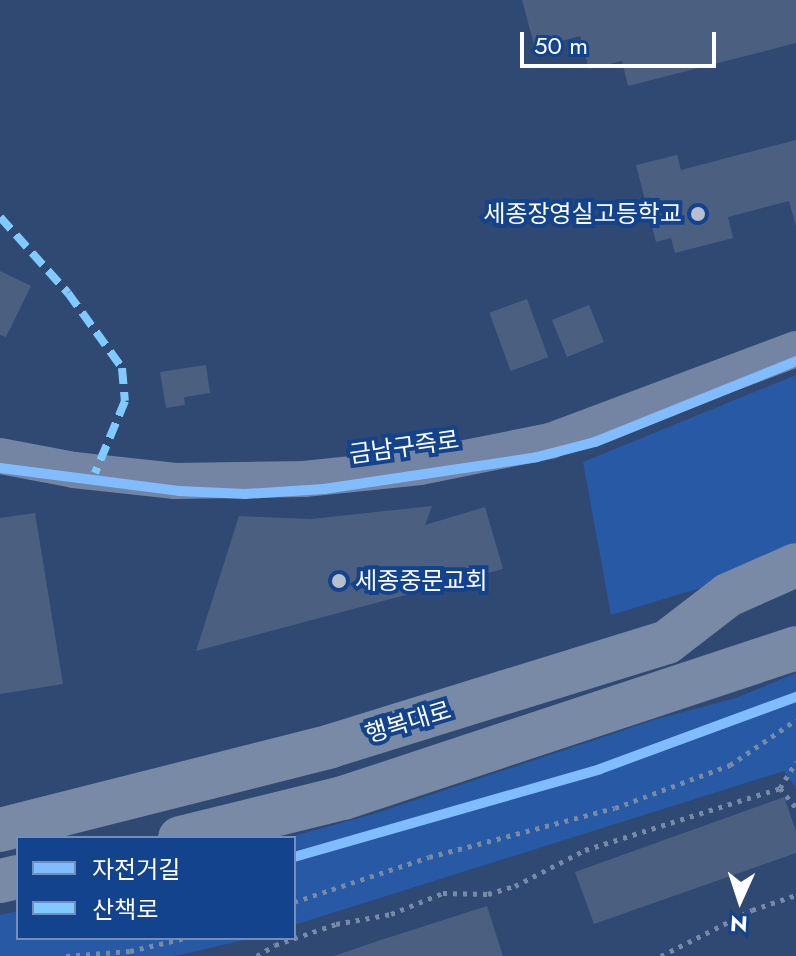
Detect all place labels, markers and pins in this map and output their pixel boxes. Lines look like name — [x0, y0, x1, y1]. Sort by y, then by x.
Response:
place label: 세종장영실고등학교 — [483, 200, 682, 228]
marker: 세종장영실고등학교 — [689, 205, 707, 223]
place label: 세종중문교회 — [355, 567, 487, 595]
marker: 세종중문교회 — [330, 572, 348, 590]

